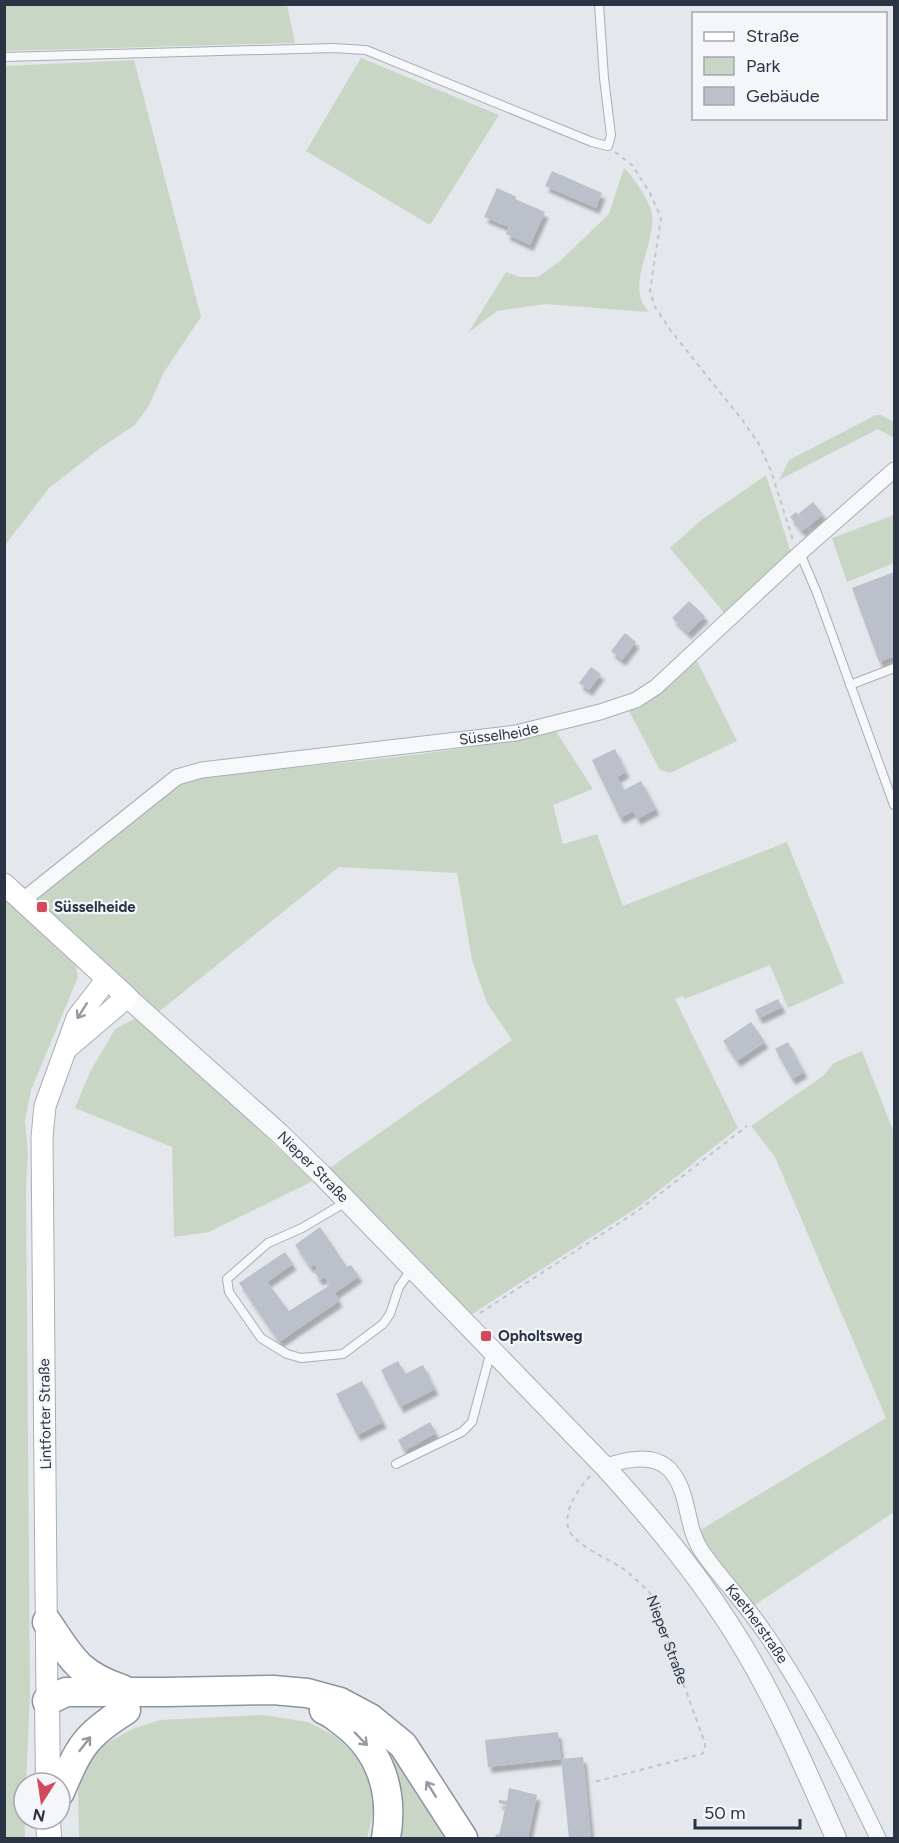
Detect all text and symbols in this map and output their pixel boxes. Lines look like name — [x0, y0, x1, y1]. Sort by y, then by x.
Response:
legend — [692, 12, 887, 120]
text: Straße — [746, 25, 799, 47]
text: Park — [746, 55, 781, 77]
text: Gebäude — [746, 85, 820, 107]
street label: Süsselheide — [458, 719, 540, 749]
place label: Süsselheide — [54, 898, 136, 916]
marker: Süsselheide — [35, 900, 49, 914]
one-way arrow — [76, 1002, 88, 1019]
street label: Nieper Straße — [274, 1127, 353, 1206]
place label: Opholtsweg — [498, 1327, 582, 1345]
marker: Opholtsweg — [479, 1329, 493, 1343]
street label: Lintforter Straße — [35, 1358, 55, 1470]
street label: Kaetherstraße — [722, 1580, 792, 1667]
street label: Nieper Straße — [643, 1593, 692, 1687]
one-way arrow — [354, 1731, 368, 1746]
one-way arrow — [78, 1736, 91, 1752]
north arrow — [12, 1771, 72, 1831]
one-way arrow — [425, 1781, 437, 1798]
scale bar — [695, 1792, 800, 1830]
text: 50 m — [704, 1802, 746, 1824]
text: N — [31, 1805, 47, 1826]

